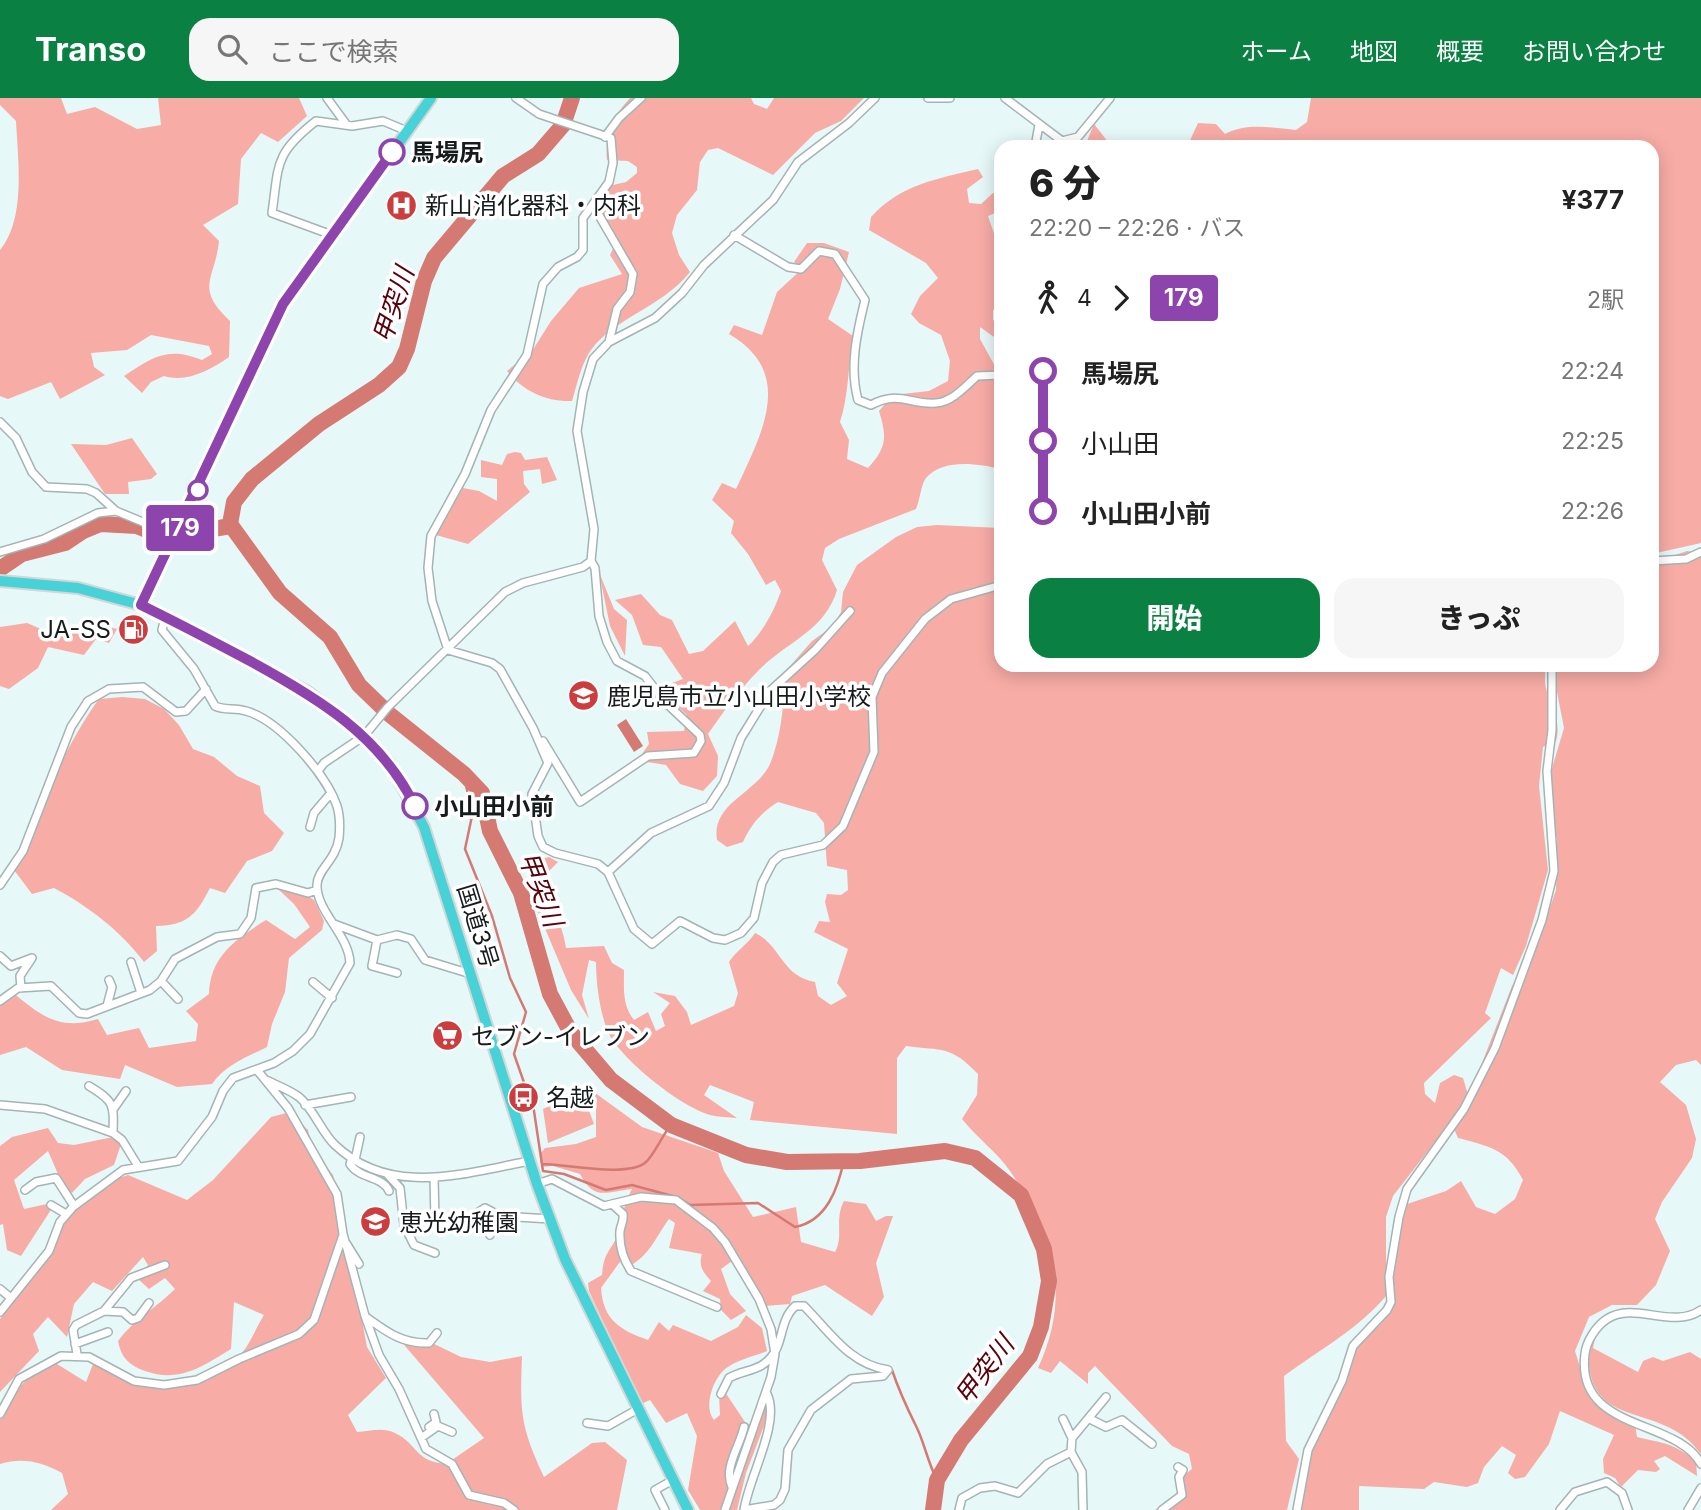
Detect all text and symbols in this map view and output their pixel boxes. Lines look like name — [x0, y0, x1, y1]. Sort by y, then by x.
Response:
search box — [189, 18, 679, 81]
text: Transo — [35, 29, 147, 69]
icon: search — [213, 30, 251, 68]
text: ここで検索 — [269, 36, 399, 67]
text: ホーム — [1241, 37, 1312, 66]
text: 地図 — [1350, 37, 1398, 66]
text: 概要 — [1436, 37, 1484, 66]
text: お問い合わせ — [1522, 37, 1666, 66]
place label: 馬場尻 — [411, 138, 483, 167]
marker: 馬場尻 — [379, 139, 405, 165]
text: 6 分 — [1029, 160, 1100, 206]
text: ¥377 — [1562, 184, 1624, 215]
hospital icon: 新山消化器科・内科 — [385, 188, 419, 222]
place label: 新山消化器科・内科 — [425, 191, 641, 220]
text: 22:20 – 22:26 · バス — [1029, 214, 1245, 242]
water label: 甲突川 — [366, 260, 421, 347]
icon: walk — [1029, 279, 1067, 317]
icon: forward — [1102, 279, 1140, 317]
text: 179 — [1164, 283, 1204, 312]
text: 4 — [1077, 284, 1092, 312]
text: 2駅 — [1587, 286, 1624, 314]
text: 22:24 — [1561, 357, 1624, 385]
text: 馬場尻 — [1081, 358, 1159, 389]
text: 22:25 — [1561, 427, 1624, 455]
text: 小山田 — [1081, 428, 1159, 459]
unlabelled marker — [188, 480, 208, 500]
text: 22:26 — [1561, 497, 1624, 525]
text: 小山田小前 — [1081, 498, 1211, 529]
line badge: 179 — [140, 505, 220, 551]
text: 179 — [160, 513, 200, 542]
button: 開始 — [1029, 578, 1320, 658]
button: きっぷ — [1334, 578, 1624, 658]
fuel station icon: JA-SS — [117, 612, 151, 646]
place label: JA-SS — [40, 615, 111, 644]
school or university icon: 鹿児島市立小山田小学校 — [567, 679, 601, 713]
place label: 鹿児島市立小山田小学校 — [607, 682, 871, 711]
place label: 小山田小前 — [434, 792, 554, 821]
marker: 小山田小前 — [402, 793, 428, 819]
water label: 甲突川 — [513, 847, 571, 934]
street label: 国道3号 — [451, 880, 505, 972]
supermarket icon: セブン-イレブン — [431, 1019, 465, 1053]
place label: セブン-イレブン — [471, 1022, 650, 1051]
bus stop icon: 名越 — [506, 1080, 540, 1114]
place label: 名越 — [546, 1083, 594, 1112]
school or university icon: 恵光幼稚園 — [359, 1205, 393, 1239]
place label: 恵光幼稚園 — [399, 1208, 519, 1237]
water label: 甲突川 — [948, 1327, 1022, 1410]

